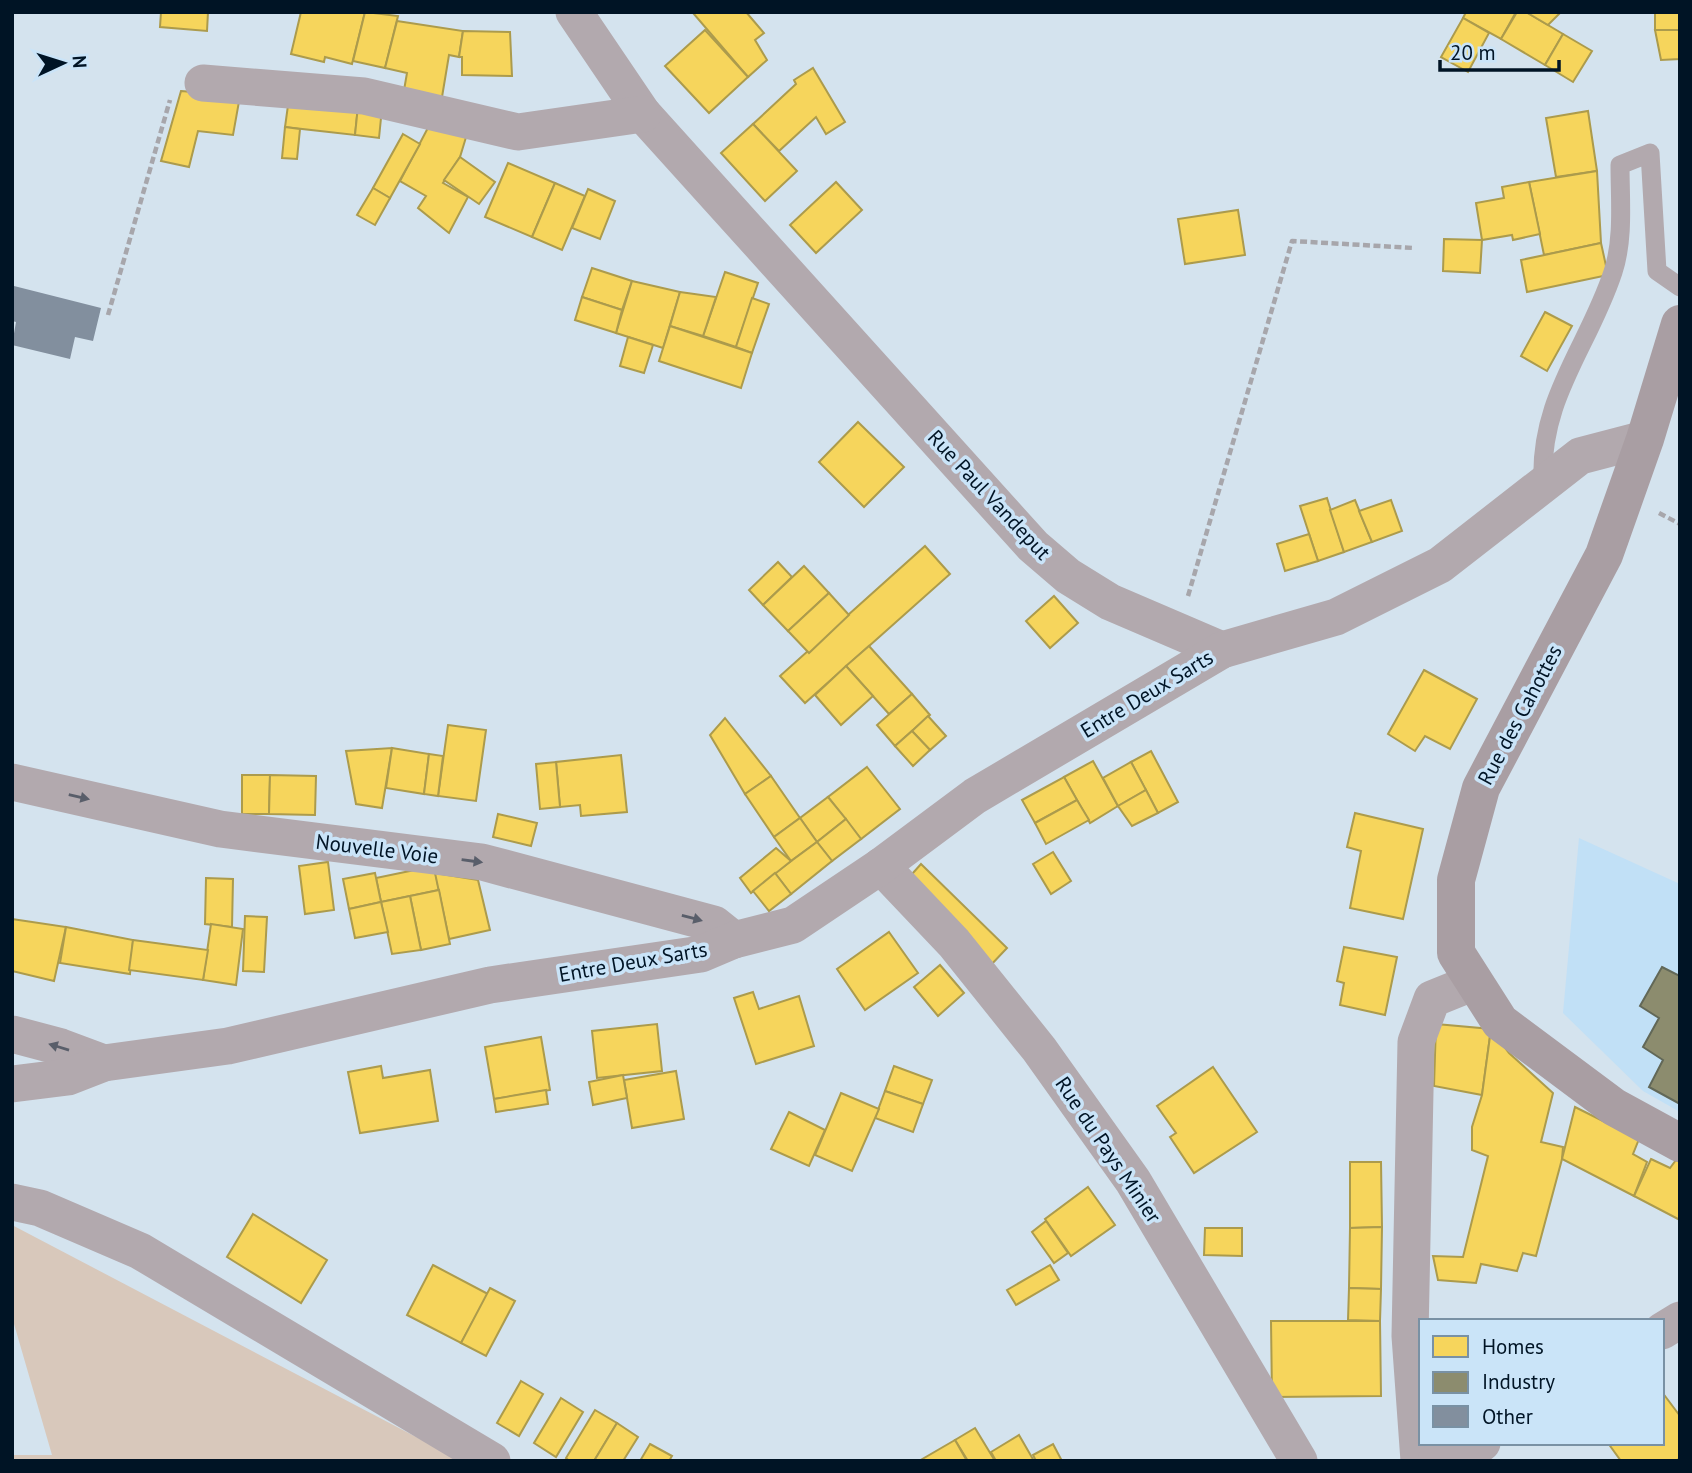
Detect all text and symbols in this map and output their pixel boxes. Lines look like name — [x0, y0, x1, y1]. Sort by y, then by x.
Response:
north arrow — [28, 28, 98, 98]
scale bar — [1440, 28, 1559, 72]
text: 20 m — [1450, 39, 1496, 66]
text: N — [68, 55, 92, 69]
street label: Rue Paul Vandeput — [922, 424, 1057, 565]
street label: Rue des Cahottes — [1471, 640, 1568, 789]
street label: Entre Deux Sarts — [1075, 643, 1218, 744]
one-way arrow — [68, 792, 90, 803]
street label: Nouvelle Voie — [314, 828, 440, 869]
one-way arrow — [461, 856, 483, 867]
one-way arrow — [681, 913, 703, 924]
street label: Entre Deux Sarts — [557, 935, 709, 988]
one-way arrow — [48, 1041, 69, 1051]
street label: Rue du Pays Minier — [1049, 1071, 1167, 1228]
legend — [1419, 1319, 1664, 1445]
text: Homes — [1482, 1333, 1544, 1360]
text: Industry — [1482, 1368, 1555, 1395]
text: Other — [1482, 1403, 1533, 1430]

